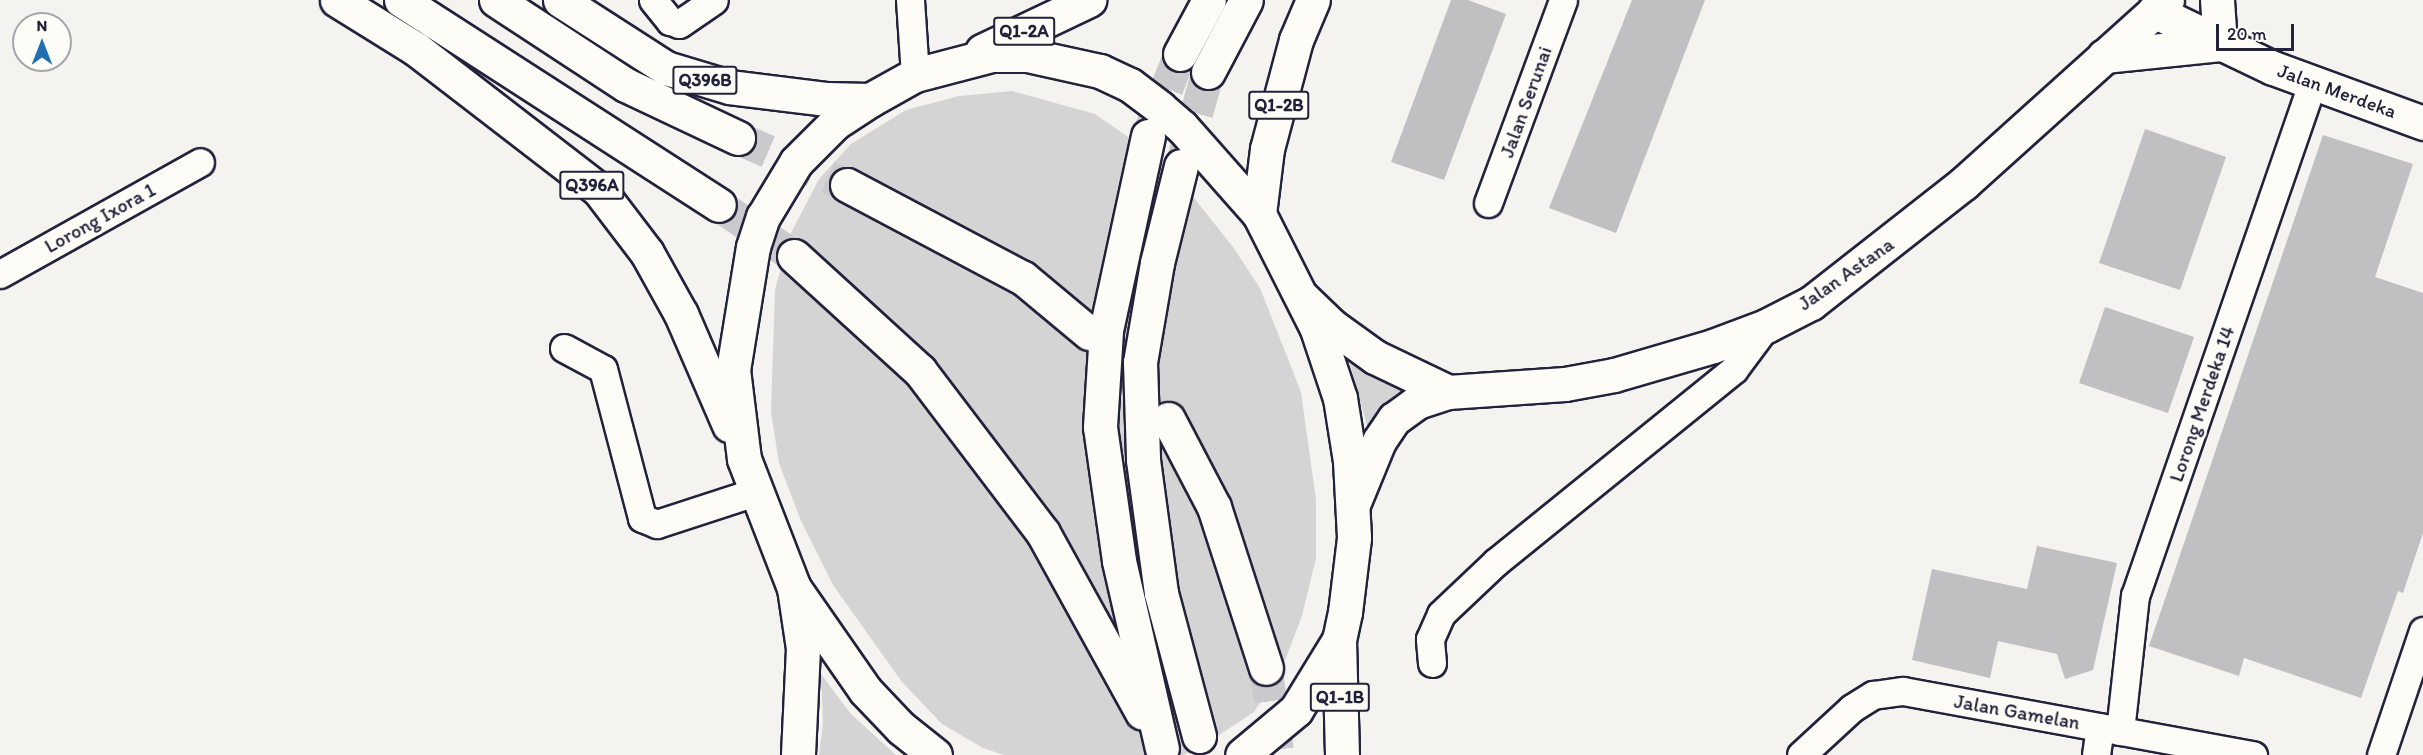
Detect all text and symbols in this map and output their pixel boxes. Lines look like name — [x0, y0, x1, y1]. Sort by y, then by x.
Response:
north arrow — [12, 12, 72, 72]
scale bar — [2219, 12, 2297, 50]
text: N — [37, 16, 47, 35]
road number: Q1-2A — [992, 16, 1056, 46]
text: 20 m — [2227, 23, 2267, 45]
street label: Jalan Serunai — [1495, 43, 1557, 161]
street label: Jalan Merdeka — [2274, 58, 2400, 124]
road number: Q396B — [672, 65, 738, 95]
road number: Q1-2B — [1248, 90, 1310, 120]
road number: Q396A — [559, 170, 625, 200]
street label: Lorong Ixora 1 — [41, 178, 159, 258]
street label: Jalan Astana — [1794, 232, 1898, 316]
street label: Lorong Merdeka 14 — [2164, 323, 2240, 485]
road number: Q1-1B — [1308, 682, 1372, 712]
street label: Jalan Gamelan — [1952, 689, 2082, 735]

